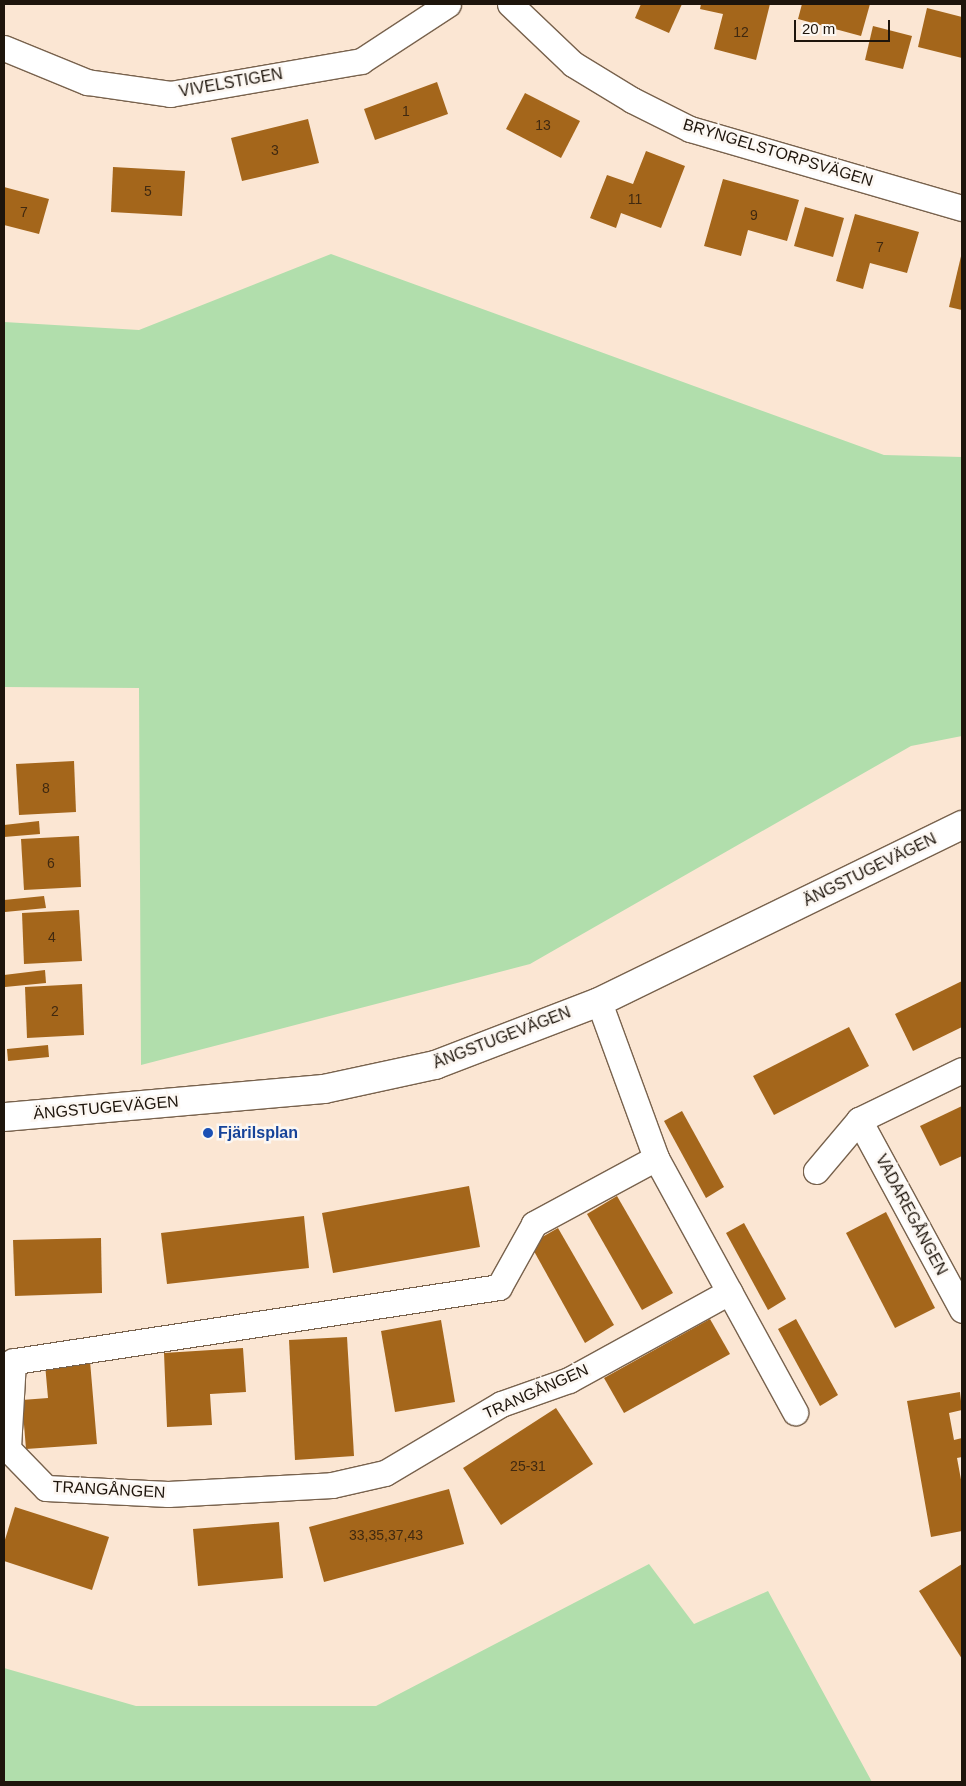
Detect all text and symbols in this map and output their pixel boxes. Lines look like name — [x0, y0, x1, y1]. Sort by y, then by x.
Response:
scale bar — [796, 10, 892, 42]
text: 20 m — [802, 20, 835, 37]
house number: 12 — [733, 24, 749, 40]
street label: VIVELSTIGEN — [178, 64, 284, 102]
house number: 1 — [402, 103, 410, 119]
street label: BRYNGELSTORPSVÄGEN — [681, 115, 875, 191]
house number: 13 — [535, 117, 551, 133]
house number: 3 — [271, 142, 279, 158]
house number: 5 — [144, 183, 152, 199]
house number: 11 — [628, 191, 642, 207]
house number: 7 — [20, 204, 28, 220]
house number: 9 — [750, 207, 758, 223]
house number: 7 — [876, 239, 884, 255]
house number: 8 — [42, 780, 50, 796]
street label: ÄNGSTUGEVÄGEN — [800, 829, 940, 911]
house number: 6 — [47, 855, 55, 871]
house number: 4 — [48, 929, 56, 945]
house number: 2 — [51, 1003, 59, 1019]
street label: ÄNGSTUGEVÄGEN — [430, 1003, 574, 1073]
street label: ÄNGSTUGEVÄGEN — [33, 1092, 179, 1124]
place label: Fjärilsplan — [218, 1123, 298, 1143]
marker: Fjärilsplan — [202, 1127, 214, 1139]
street label: VADAREGÅNGEN — [871, 1151, 951, 1279]
street label: TRANGÅNGEN — [481, 1360, 591, 1424]
house number: 25-31 — [510, 1458, 546, 1474]
street label: TRANGÅNGEN — [52, 1477, 166, 1503]
house number: 33,35,37,43 — [349, 1527, 423, 1543]

